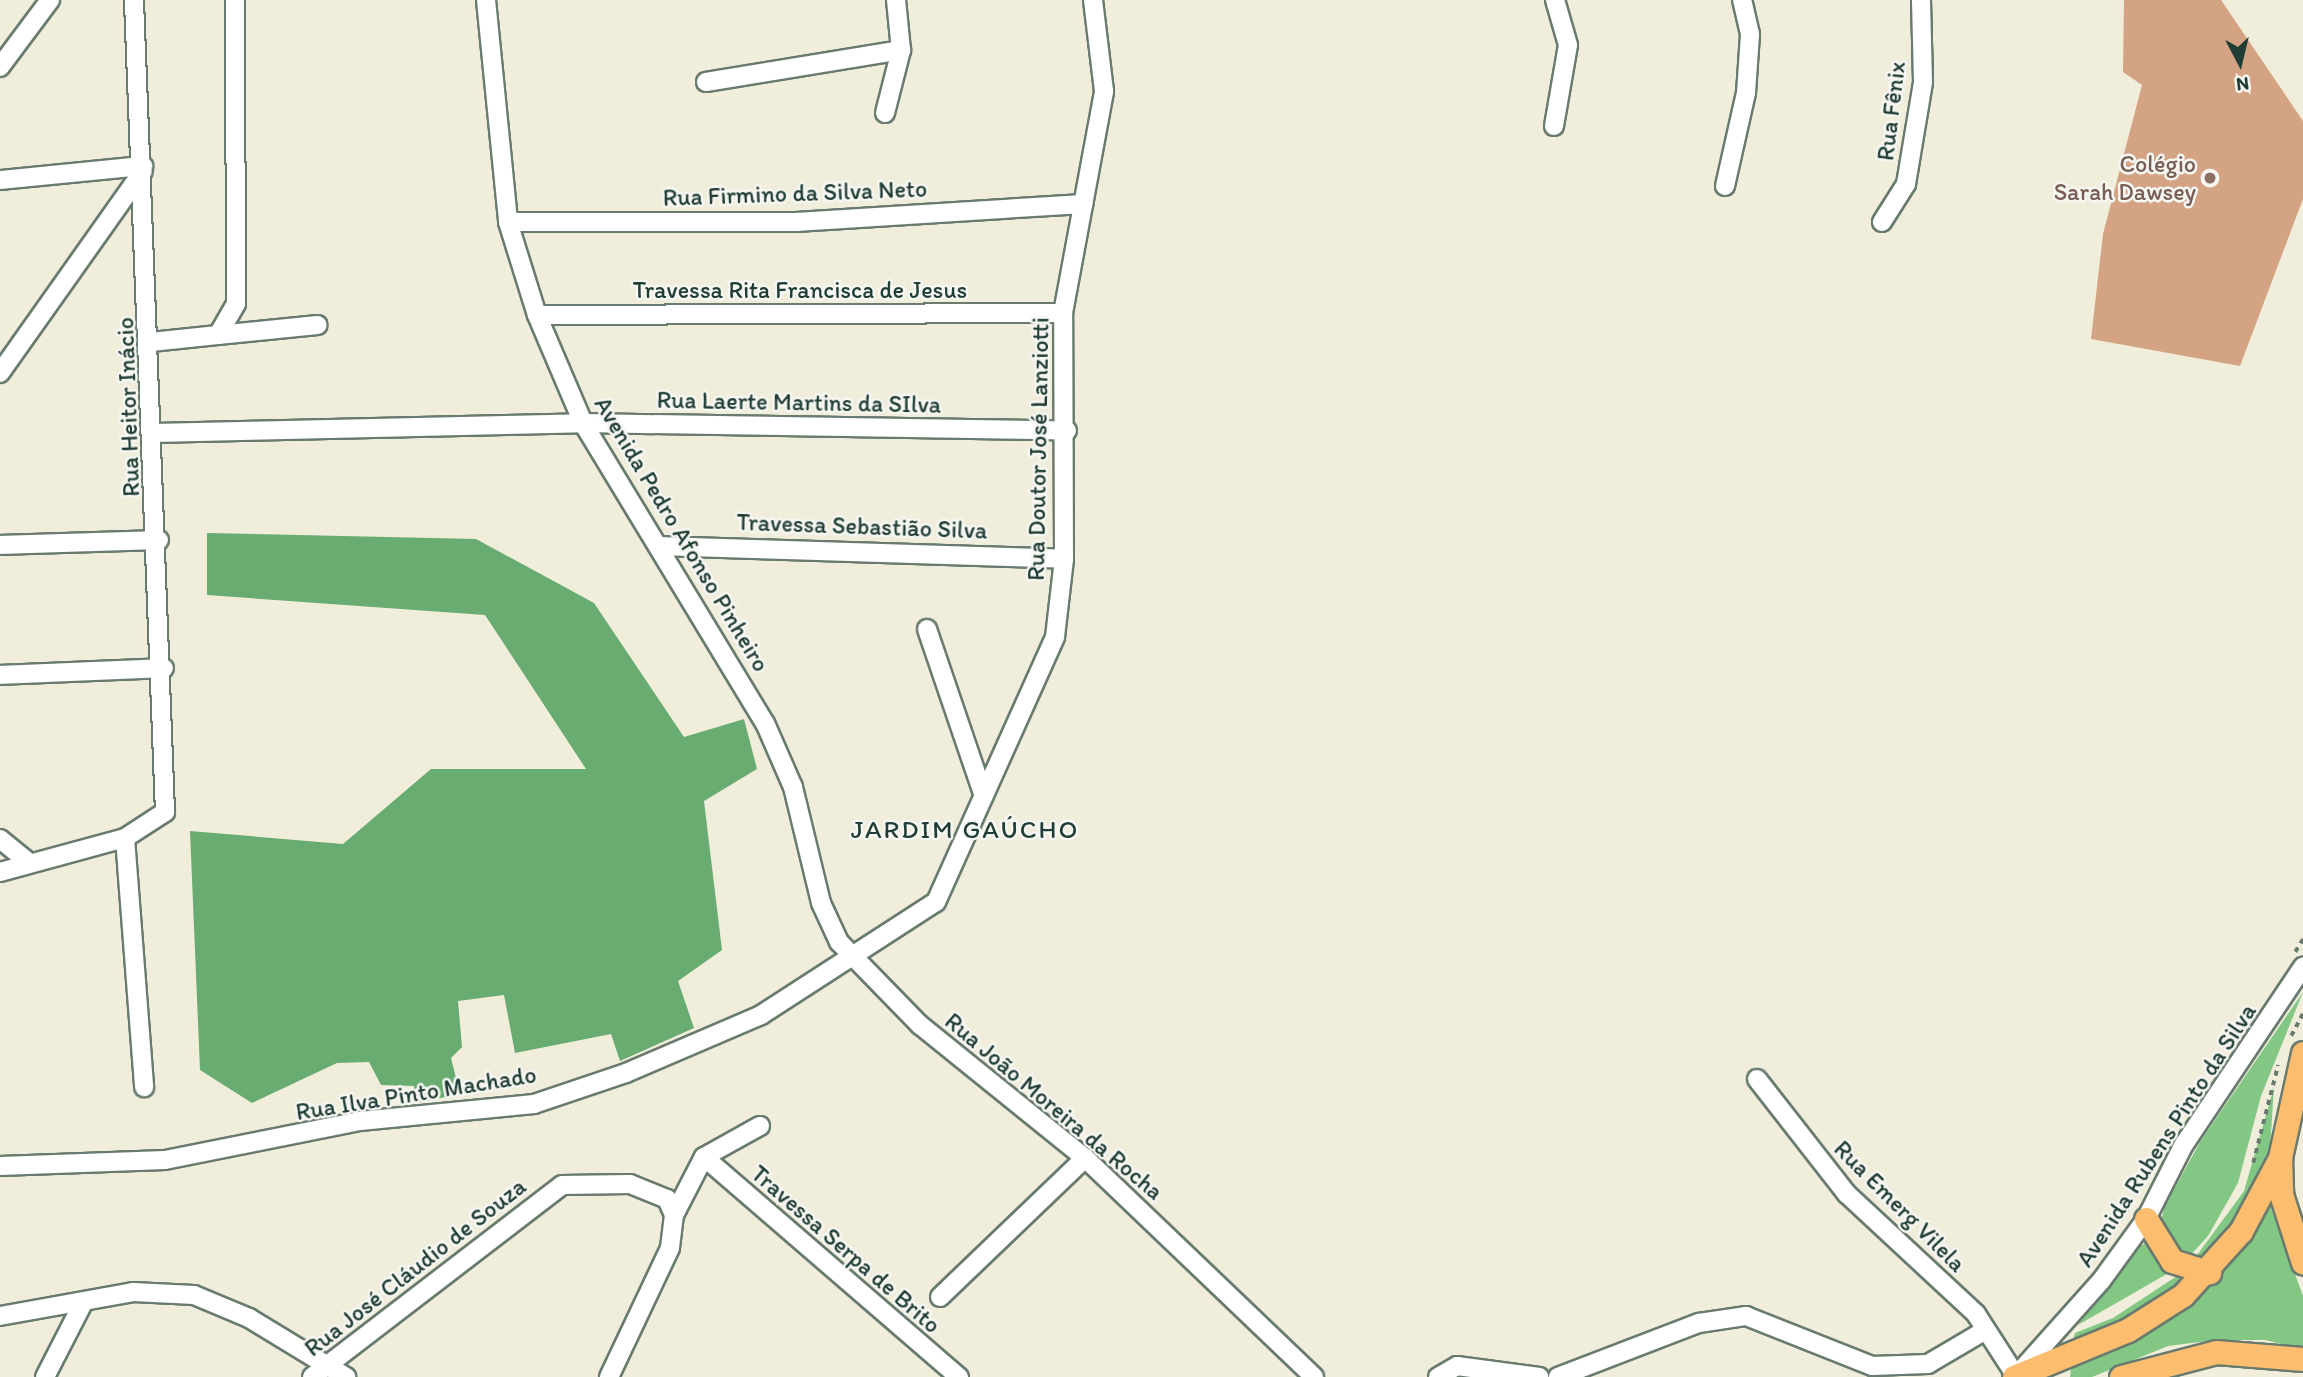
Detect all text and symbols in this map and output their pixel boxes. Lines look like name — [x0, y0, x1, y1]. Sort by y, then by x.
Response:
north arrow — [2205, 28, 2275, 98]
street label: Rua Fênix — [1871, 60, 1911, 162]
text: N — [2235, 72, 2250, 97]
place label: Colégio Sarah Dawsey — [2053, 150, 2196, 206]
marker: Colégio Sarah Dawsey — [2202, 170, 2218, 186]
street label: Rua Firmino da Silva Neto — [662, 174, 928, 212]
street label: Travessa Rita Francisca de Jesus — [633, 276, 967, 304]
street label: Rua Heitor Inácio — [110, 317, 146, 497]
street label: Rua Doutor José Lanziotti — [1021, 317, 1055, 581]
street label: Rua Laerte Martins da SIlva — [656, 385, 942, 419]
street label: Avenida Pedro Afonso Pinheiro — [589, 392, 775, 676]
street label: Travessa Sebastião Silva — [736, 507, 988, 545]
district label: JARDIM GAÚCHO — [854, 814, 1076, 846]
street label: Avenida Rubens Pinto da Silva — [2070, 998, 2262, 1272]
street label: Rua João Moreira da Rocha — [939, 1006, 1169, 1206]
street label: Rua Ilva Pinto Machado — [294, 1060, 538, 1126]
street label: Rua Emerg Vilela — [1828, 1134, 1972, 1278]
street label: Travessa Serpa de Brito — [745, 1159, 947, 1339]
street label: Rua José Cláudio de Souza — [299, 1172, 531, 1362]

